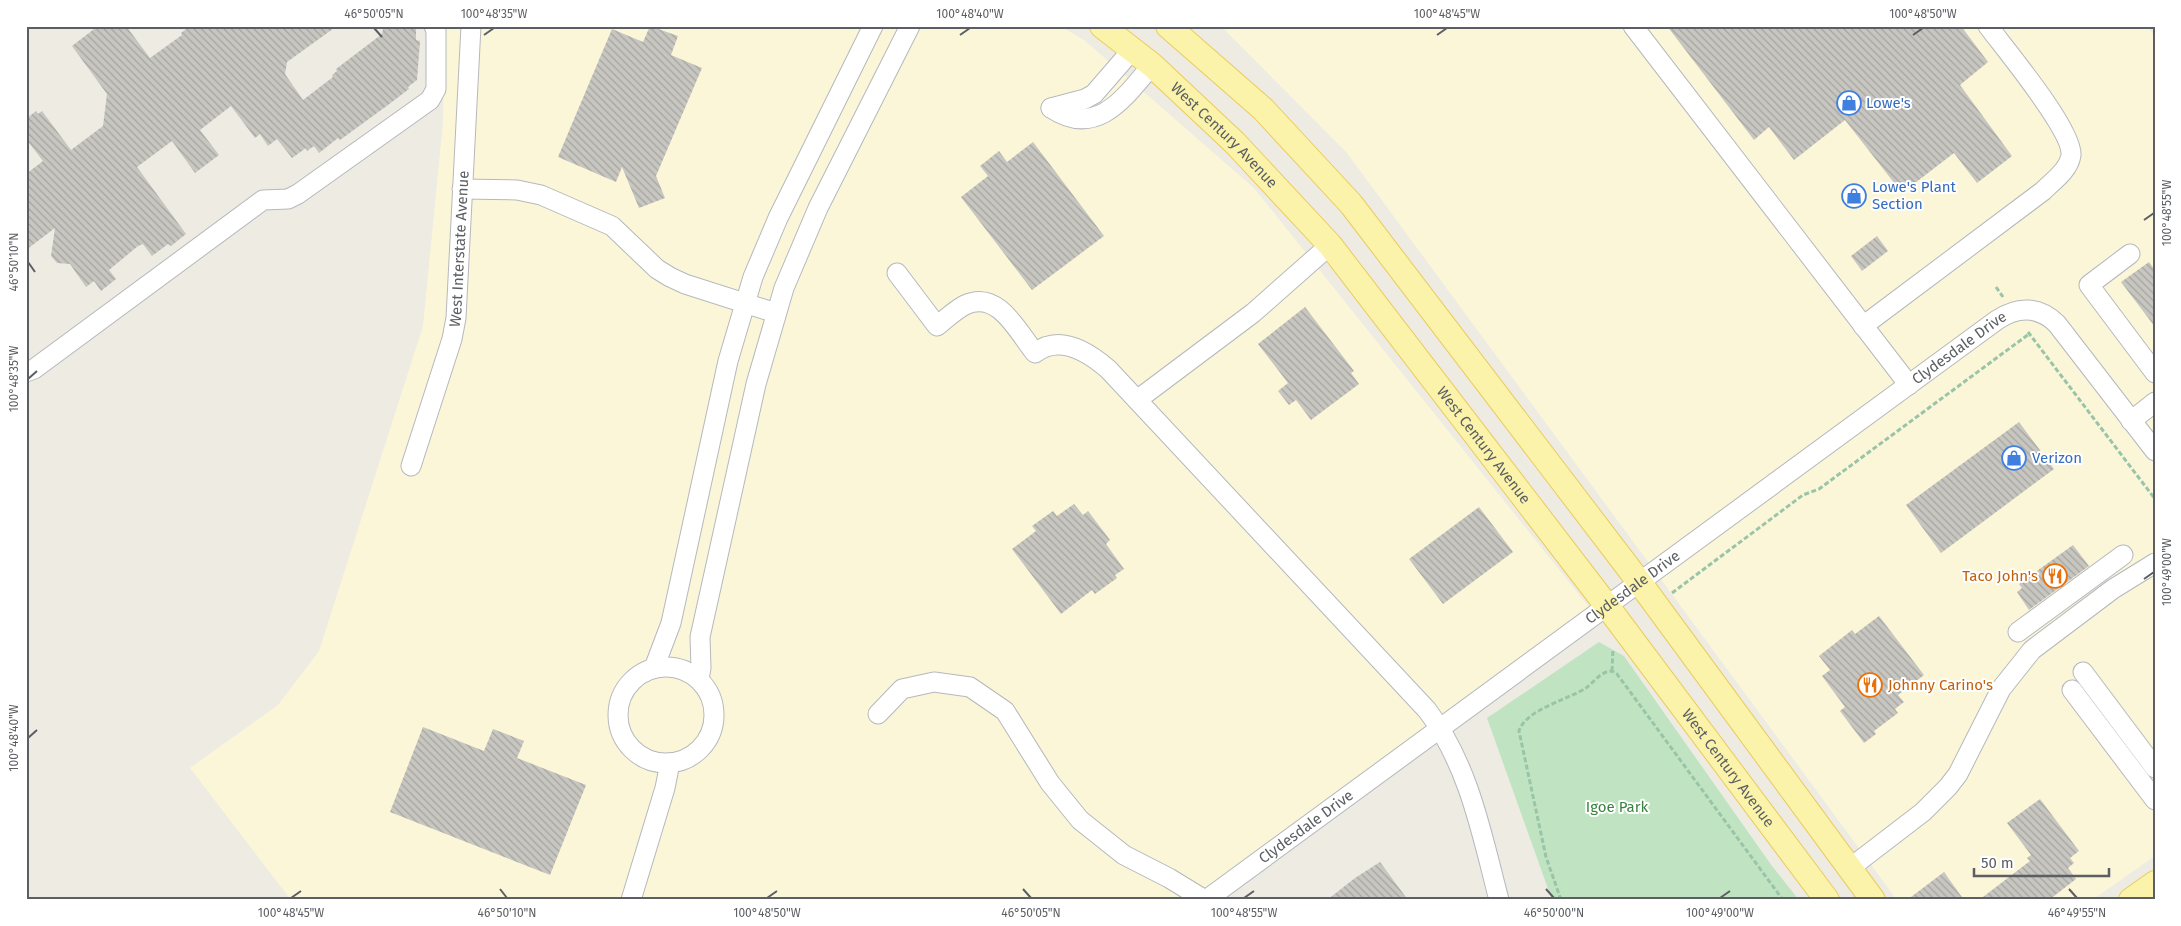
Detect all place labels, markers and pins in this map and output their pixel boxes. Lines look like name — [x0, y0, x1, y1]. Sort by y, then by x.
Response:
shop icon: Lowe's — [1836, 90, 1862, 116]
place label: Lowe's — [1866, 94, 1911, 112]
place label: Lowe's Plant Section — [1872, 178, 1957, 213]
shop icon: Lowe's Plant Section — [1841, 183, 1867, 209]
shop icon: Verizon — [2001, 445, 2027, 471]
place label: Verizon — [2032, 449, 2082, 467]
restaurant icon: Taco John's — [2042, 563, 2068, 589]
place label: Taco John's — [1962, 567, 2038, 585]
restaurant icon: Johnny Carino's — [1857, 672, 1883, 698]
place label: Johnny Carino's — [1888, 676, 1993, 694]

